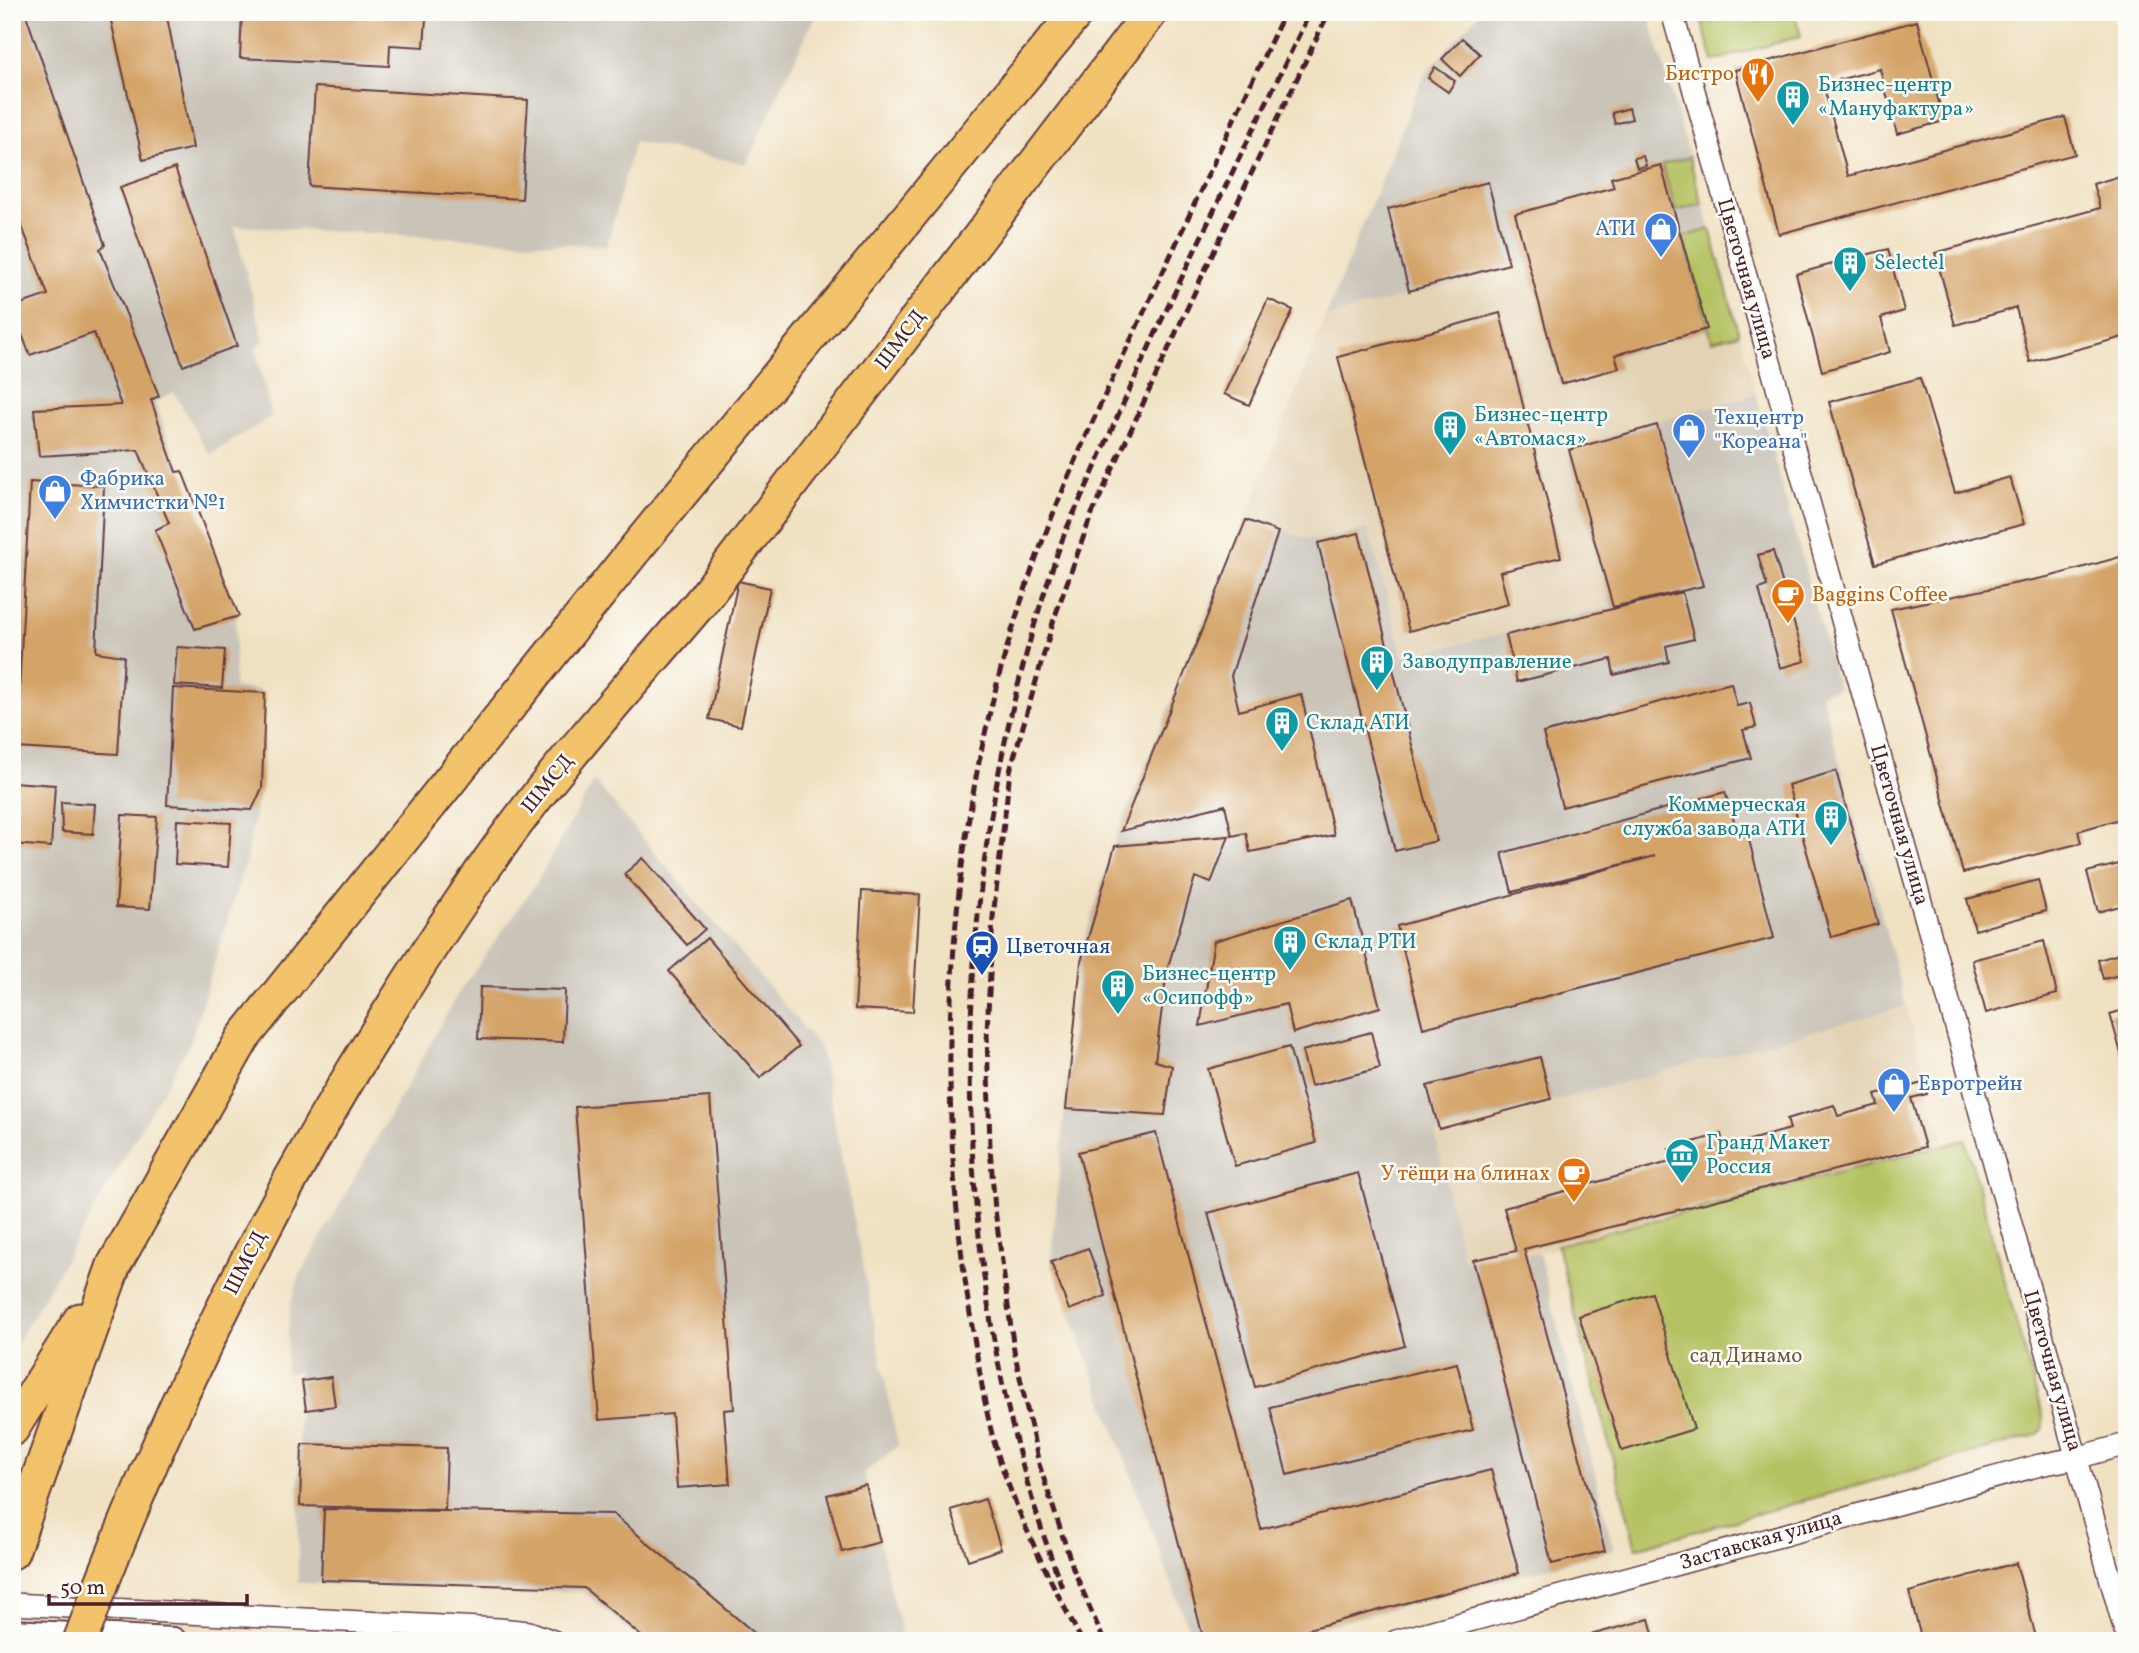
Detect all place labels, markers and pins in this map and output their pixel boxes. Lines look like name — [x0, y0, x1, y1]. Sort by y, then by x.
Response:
restaurant icon: Бистро — [1739, 55, 1777, 104]
place label: Бистро — [1665, 60, 1734, 89]
place label: Бизнес-центр «Мануфактура» — [1818, 71, 1974, 124]
building icon: Бизнес-центр «Мануфактура» — [1774, 78, 1812, 127]
shop icon: АТИ — [1642, 210, 1680, 259]
place label: АТИ — [1595, 215, 1636, 244]
building icon: Selectel — [1831, 244, 1869, 293]
place label: Selectel — [1874, 249, 1945, 278]
place label: Бизнес-центр «Автомася» — [1474, 401, 1608, 454]
place label: Техцентр "Кореана" — [1714, 404, 1807, 457]
building icon: Бизнес-центр «Автомася» — [1431, 408, 1469, 457]
shop icon: Техцентр "Кореана" — [1670, 411, 1708, 460]
place label: Фабрика Химчистки №1 — [80, 465, 226, 518]
shop icon: Фабрика Химчистки №1 — [36, 472, 74, 521]
cafe icon: Baggins Coffee — [1769, 576, 1807, 625]
place label: Baggins Coffee — [1812, 581, 1948, 610]
building icon: Заводуправление — [1358, 643, 1396, 692]
place label: Заводуправление — [1402, 648, 1572, 677]
building icon: Склад АТИ — [1263, 704, 1301, 753]
place label: Склад АТИ — [1306, 709, 1410, 738]
place label: Коммерческая служба завода АТИ — [1623, 791, 1806, 844]
building icon: Коммерческая служба завода АТИ — [1812, 798, 1850, 847]
building icon: Склад РТИ — [1271, 923, 1309, 972]
station icon: Цветочная — [963, 928, 1001, 977]
place label: Склад РТИ — [1314, 928, 1417, 957]
place label: Цветочная — [1006, 933, 1110, 962]
place label: Бизнес-центр «Осипофф» — [1142, 960, 1276, 1013]
building icon: Бизнес-центр «Осипофф» — [1099, 967, 1137, 1016]
shop icon: Евротрейн — [1875, 1065, 1913, 1114]
place label: Евротрейн — [1918, 1070, 2023, 1099]
place label: Гранд Макет Россия — [1706, 1129, 1830, 1182]
museum icon: Гранд Макет Россия — [1663, 1136, 1701, 1185]
cafe icon: У тёщи на блинах — [1555, 1155, 1593, 1204]
place label: У тёщи на блинах — [1381, 1160, 1550, 1189]

